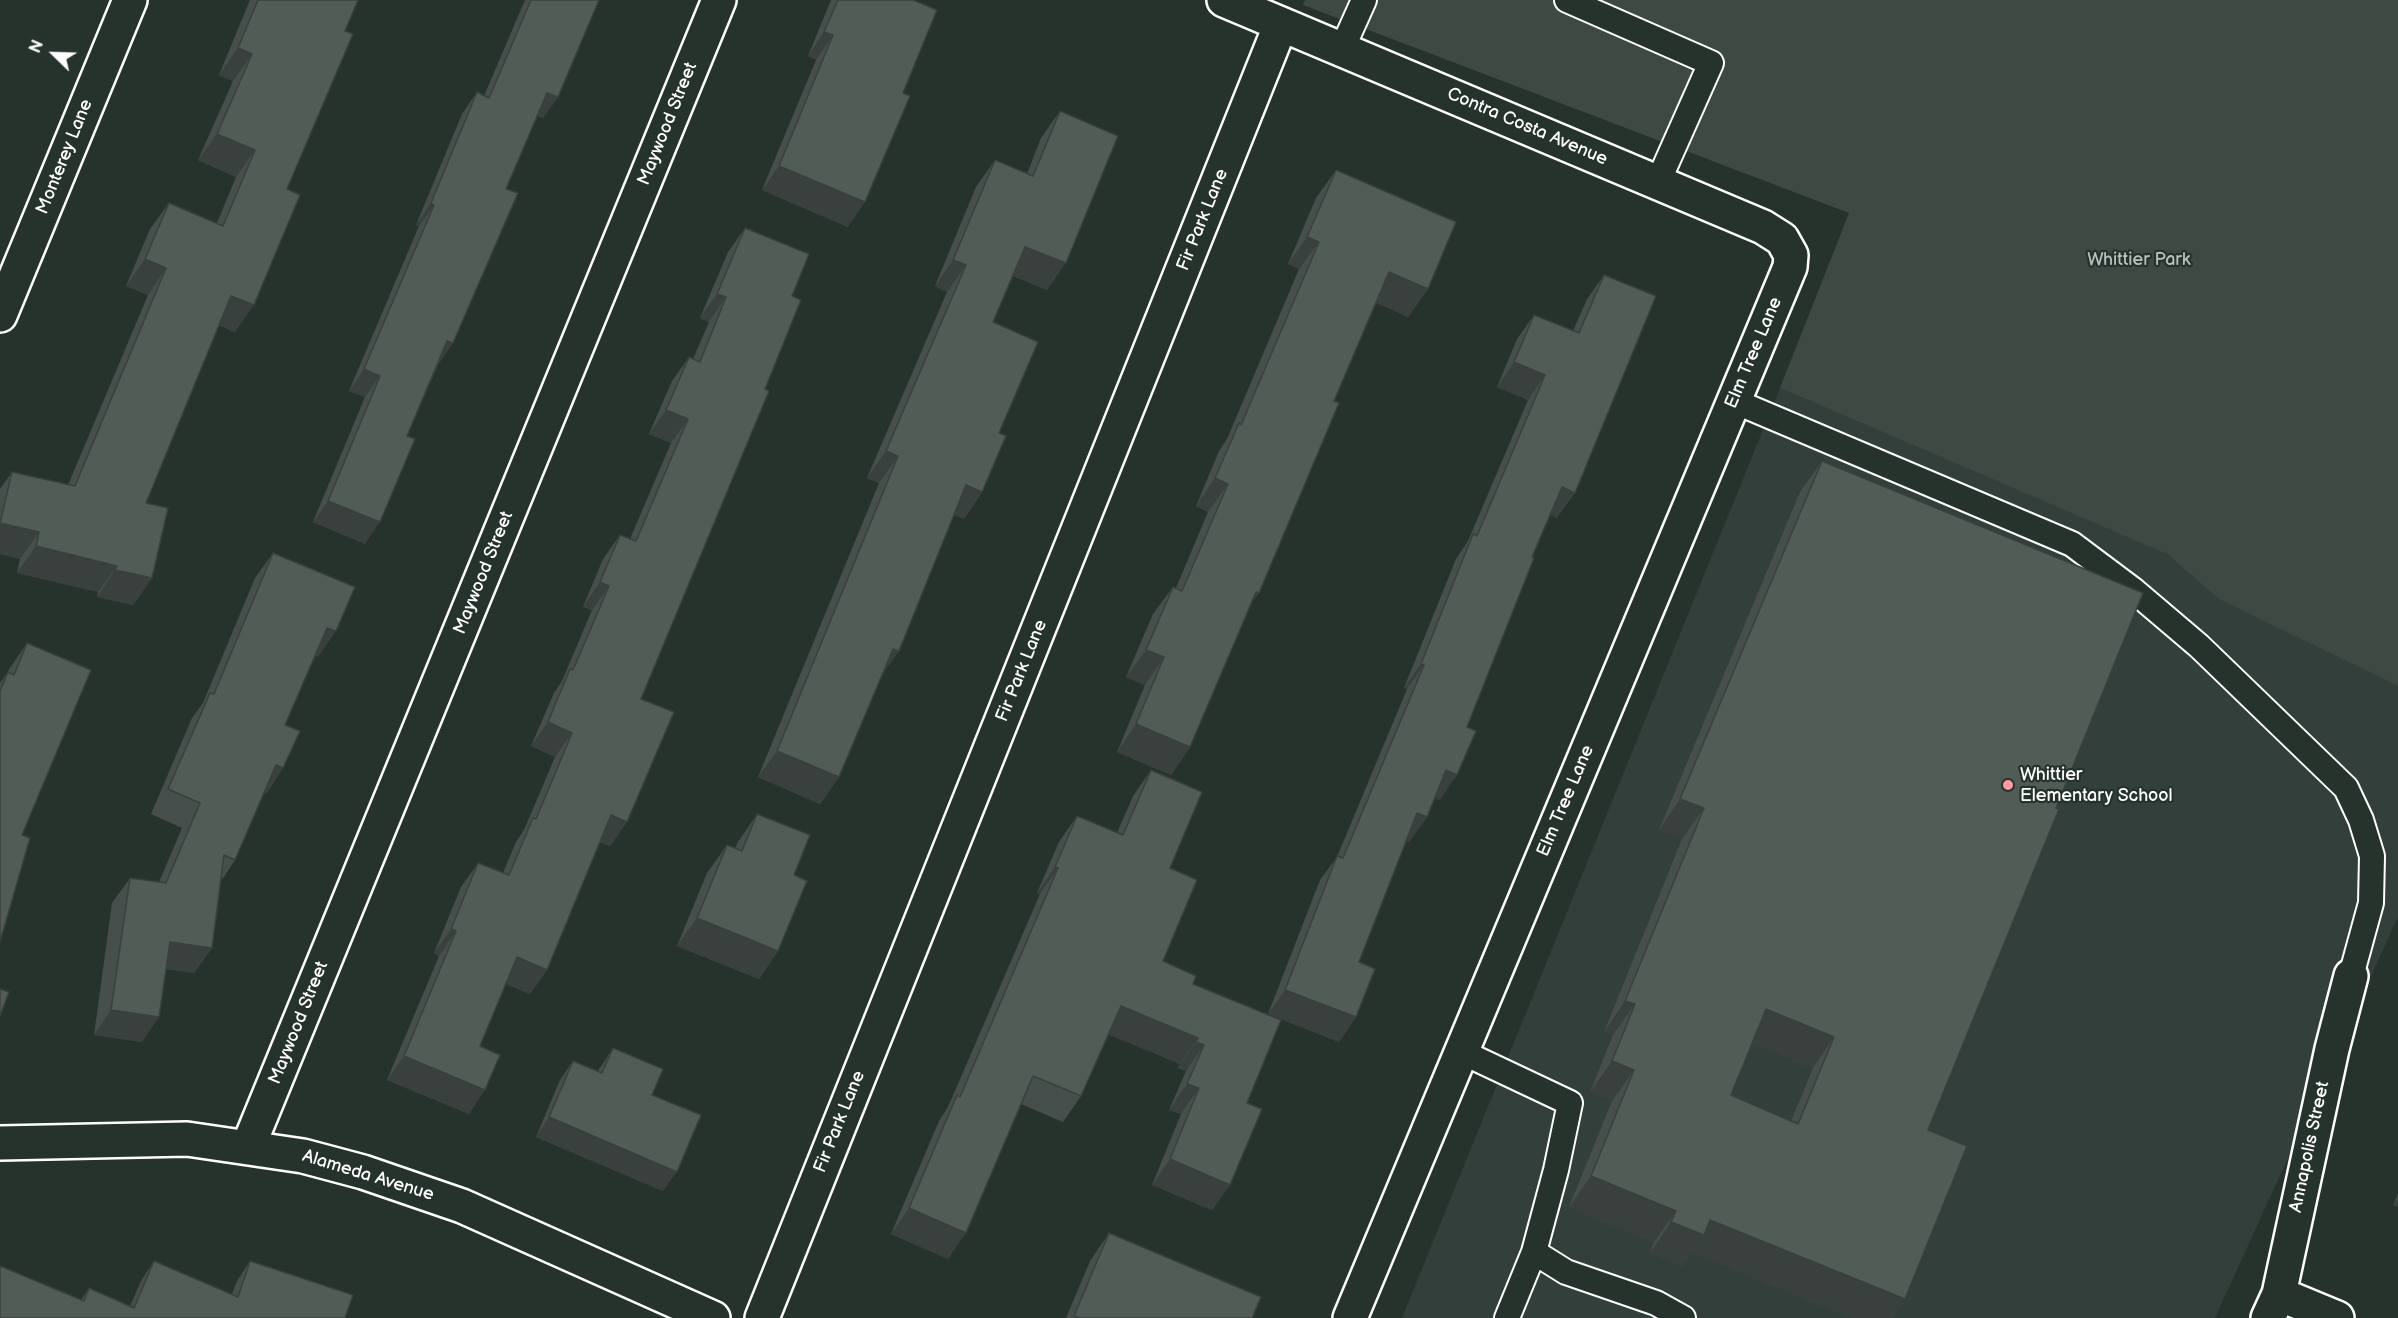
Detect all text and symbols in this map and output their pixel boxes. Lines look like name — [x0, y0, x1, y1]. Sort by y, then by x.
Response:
north arrow — [24, 24, 84, 84]
text: N — [26, 38, 48, 56]
street label: Maywood Street — [633, 59, 703, 189]
street label: Contra Costa Avenue — [1443, 83, 1611, 171]
street label: Monterey Lane — [32, 96, 98, 218]
street label: Fir Park Lane — [1173, 166, 1233, 274]
park label: Whittier Park — [2087, 249, 2191, 271]
street label: Elm Tree Lane — [1721, 294, 1787, 412]
street label: Maywood Street — [449, 508, 519, 638]
street label: Fir Park Lane — [992, 617, 1052, 725]
street label: Elm Tree Lane — [1533, 742, 1599, 860]
place label: Whittier Elementary School — [2020, 764, 2173, 806]
marker: Whittier Elementary School — [2001, 778, 2015, 792]
street label: Maywood Street — [264, 958, 334, 1088]
street label: Fir Park Lane — [810, 1068, 870, 1176]
street label: Annapolis Street — [2286, 1079, 2334, 1215]
street label: Alameda Avenue — [300, 1146, 436, 1206]

